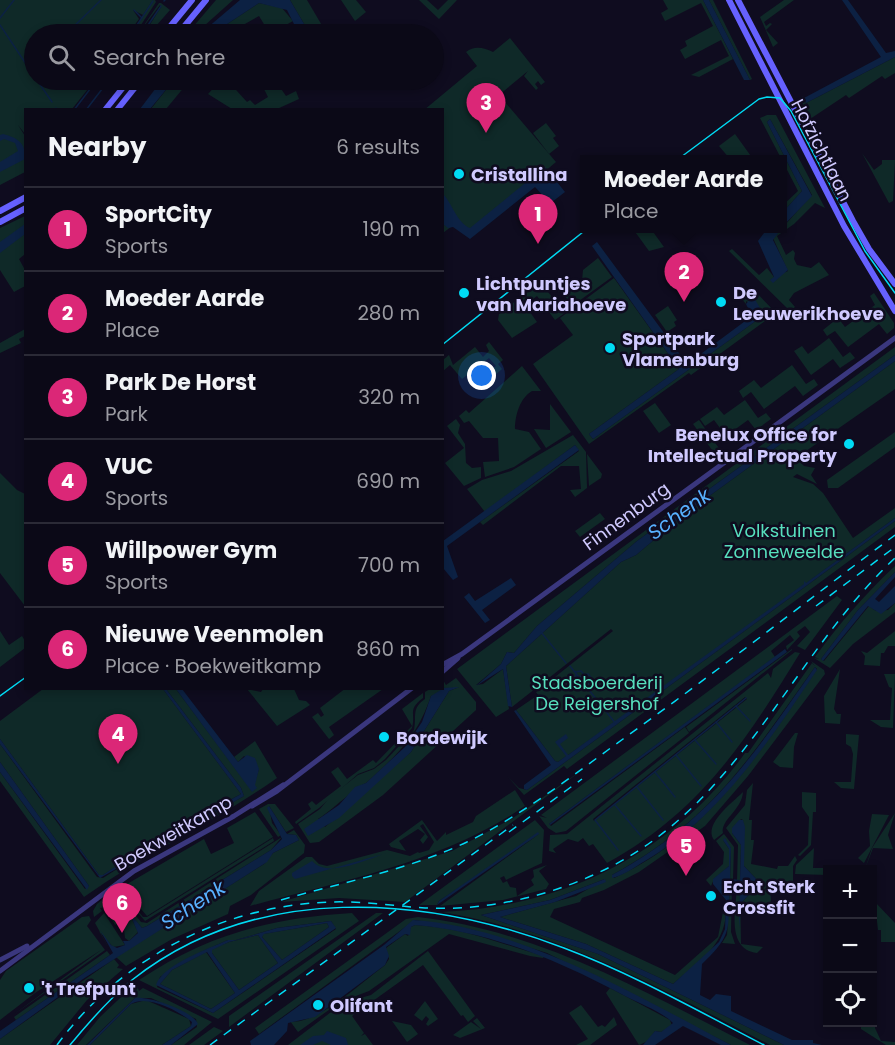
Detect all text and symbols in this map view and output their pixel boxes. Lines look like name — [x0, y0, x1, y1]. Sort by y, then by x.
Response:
search box — [24, 24, 444, 90]
icon: search — [45, 41, 78, 74]
text: Search here — [93, 42, 226, 73]
pin: 3 — [466, 84, 506, 133]
street label: Hofzichtlaan — [785, 95, 859, 205]
text: Nearby — [48, 129, 146, 165]
text: 6 results — [336, 133, 420, 161]
popup — [580, 155, 787, 233]
place label: Cristallina — [471, 162, 568, 187]
text: Moeder Aarde — [604, 164, 763, 195]
marker: Cristallina — [452, 167, 466, 181]
pin: 1 — [518, 194, 558, 244]
text: Place — [604, 197, 658, 225]
text: SportCity — [105, 199, 212, 230]
text: 1 — [64, 215, 71, 243]
text: 190 m — [363, 215, 420, 243]
text: Sports — [105, 232, 168, 260]
pin: 2 — [664, 252, 704, 302]
place label: Lichtpuntjes van Mariahoeve — [476, 271, 626, 317]
place label: De Leeuwerikhoeve — [733, 280, 884, 326]
text: Moeder Aarde — [105, 283, 264, 314]
marker: Lichtpuntjes van Mariahoeve — [457, 286, 471, 300]
marker: De Leeuwerikhoeve — [714, 295, 728, 309]
text: 2 — [62, 299, 73, 327]
text: 280 m — [357, 299, 420, 327]
text: Place — [105, 316, 160, 344]
place label: Sportpark Vlamenburg — [622, 326, 739, 372]
marker: Sportpark Vlamenburg — [603, 341, 617, 355]
your location — [467, 361, 496, 390]
text: Park De Horst — [105, 367, 256, 398]
text: 3 — [61, 383, 74, 411]
text: 320 m — [358, 383, 420, 411]
text: Park — [105, 400, 148, 428]
place label: Benelux Office for Intellectual Property — [648, 422, 838, 468]
marker: Benelux Office for Intellectual Property — [842, 437, 856, 451]
text: VUC — [105, 451, 153, 482]
text: 4 — [61, 467, 74, 495]
text: 690 m — [356, 467, 420, 495]
street label: Finnenburg — [577, 476, 675, 556]
water label: Schenk — [642, 480, 718, 547]
text: Sports — [105, 484, 168, 512]
park label: Volkstuinen Zonneweelde — [724, 518, 844, 564]
text: Willpower Gym — [105, 535, 277, 566]
text: 5 — [61, 551, 74, 579]
text: 700 m — [358, 551, 420, 579]
text: Sports — [105, 568, 168, 596]
text: Nieuwe Veenmolen — [105, 619, 324, 650]
text: 6 — [61, 635, 74, 663]
text: 860 m — [356, 635, 420, 663]
text: Place · Boekweitkamp — [105, 652, 321, 680]
park label: Stadsboerderij De Reigershof — [531, 670, 663, 716]
pin: 4 — [98, 714, 138, 764]
place label: Bordewijk — [396, 725, 489, 750]
marker: Bordewijk — [377, 730, 391, 744]
street label: Boekweitkamp — [110, 789, 236, 877]
pin: 5 — [666, 826, 706, 876]
map controls — [823, 865, 877, 1027]
button: + — [823, 865, 877, 919]
water label: Schenk — [155, 873, 232, 936]
place label: Echt Sterk Crossfit — [723, 874, 816, 920]
pin: 6 — [102, 884, 142, 933]
marker: Echt Sterk Crossfit — [704, 889, 718, 903]
button: − — [823, 919, 877, 973]
button: locate — [823, 973, 877, 1027]
place label: 't Trefpunt — [41, 976, 136, 1001]
marker: 't Trefpunt — [22, 981, 36, 995]
place label: Olifant — [330, 993, 393, 1018]
marker: Olifant — [311, 998, 325, 1012]

